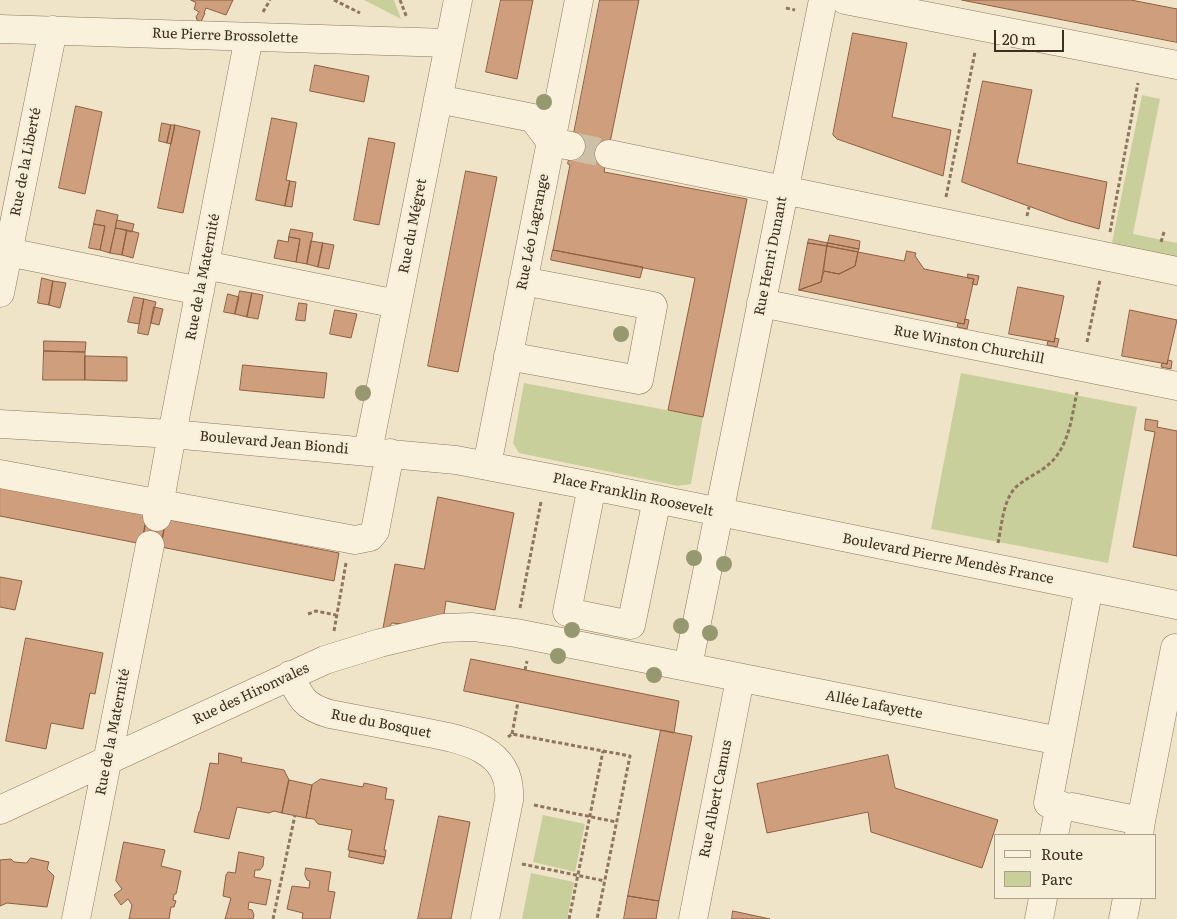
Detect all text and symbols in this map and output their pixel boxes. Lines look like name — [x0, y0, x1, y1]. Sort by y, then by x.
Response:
scale bar — [997, 20, 1067, 52]
street label: Rue Pierre Brossolette — [152, 25, 298, 47]
text: 20 m — [1002, 27, 1036, 50]
street label: Rue de la Liberté — [7, 106, 45, 218]
street label: Rue Léo Lagrange — [513, 172, 553, 292]
street label: Rue du Mégret — [396, 177, 430, 275]
street label: Rue Henri Dunant — [751, 195, 791, 317]
street label: Rue de la Maternité — [182, 212, 224, 342]
street label: Rue Winston Churchill — [892, 322, 1046, 368]
street label: Boulevard Jean Biondi — [199, 428, 349, 458]
street label: Place Franklin Roosevelt — [551, 470, 715, 520]
street label: Boulevard Pierre Mendès France — [841, 530, 1055, 588]
street label: Rue des Hironvales — [190, 660, 312, 728]
street label: Rue de la Maternité — [92, 667, 134, 797]
street label: Allée Lafayette — [824, 687, 924, 723]
street label: Rue du Bosquet — [329, 706, 433, 742]
street label: Rue Albert Camus — [696, 739, 736, 859]
legend — [994, 834, 1157, 899]
text: Route — [1041, 842, 1083, 865]
text: Parc — [1041, 867, 1072, 890]

